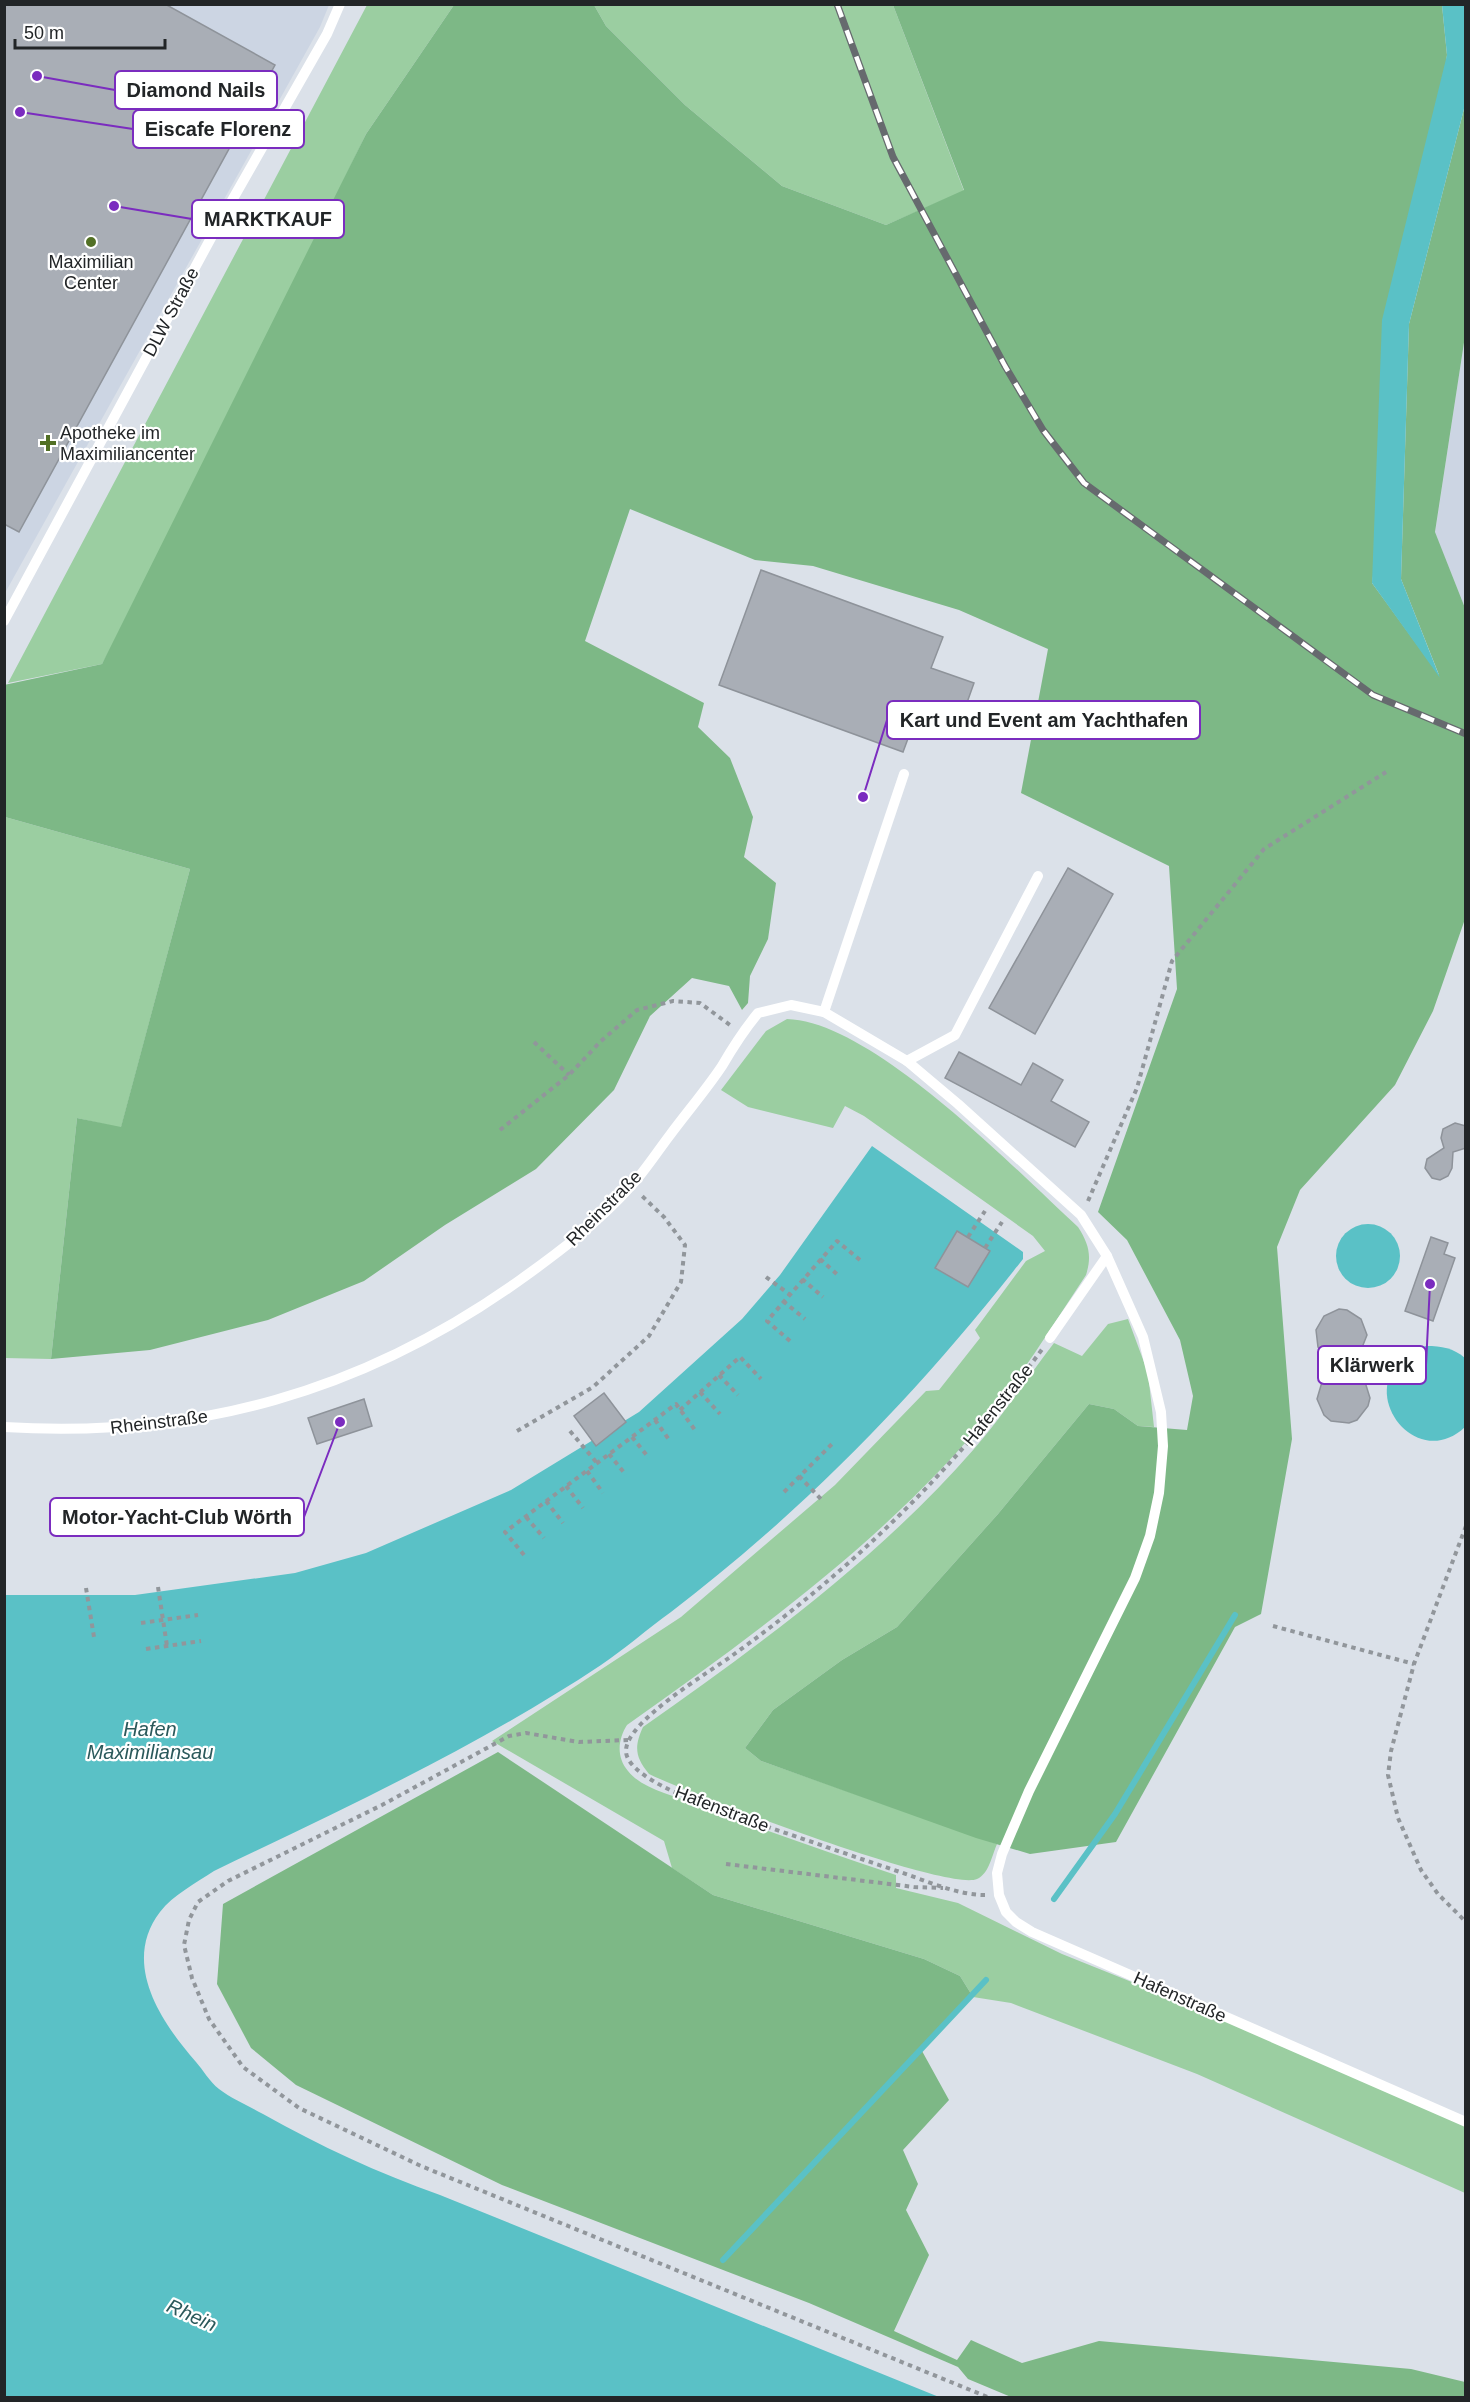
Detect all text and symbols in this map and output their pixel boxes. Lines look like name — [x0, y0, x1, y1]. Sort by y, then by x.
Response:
scale bar — [15, 12, 165, 50]
text: 50 m — [24, 23, 64, 43]
callout: Diamond Nails — [115, 71, 277, 109]
text: Diamond Nails — [127, 79, 265, 101]
callout: Eiscafe Florenz — [133, 110, 304, 148]
text: Eiscafe Florenz — [145, 118, 291, 140]
callout: MARKTKAUF — [192, 200, 344, 238]
text: MARKTKAUF — [204, 208, 332, 230]
marker: Maximilian Center — [84, 235, 98, 249]
place label: Maximilian Center — [48, 252, 134, 293]
street label: DLW Straße — [139, 264, 203, 360]
place label: Apotheke im Maximiliancenter — [60, 423, 195, 464]
marker: Apotheke im Maximiliancenter — [41, 436, 55, 450]
callout: Kart und Event am Yachthafen — [887, 701, 1200, 739]
text: Kart und Event am Yachthafen — [900, 709, 1188, 731]
street label: Rheinstraße — [562, 1166, 646, 1250]
callout: Klärwerk — [1318, 1346, 1426, 1384]
text: Klärwerk — [1330, 1354, 1415, 1376]
street label: Hafenstraße — [959, 1360, 1037, 1450]
street label: Rheinstraße — [109, 1406, 209, 1438]
callout: Motor-Yacht-Club Wörth — [50, 1498, 304, 1536]
text: Motor-Yacht-Club Wörth — [62, 1506, 292, 1528]
water label: Hafen Maximiliansau — [87, 1718, 213, 1763]
street label: Hafenstraße — [672, 1782, 772, 1836]
street label: Hafenstraße — [1131, 1968, 1229, 2026]
water label: Rhein — [164, 2294, 220, 2336]

